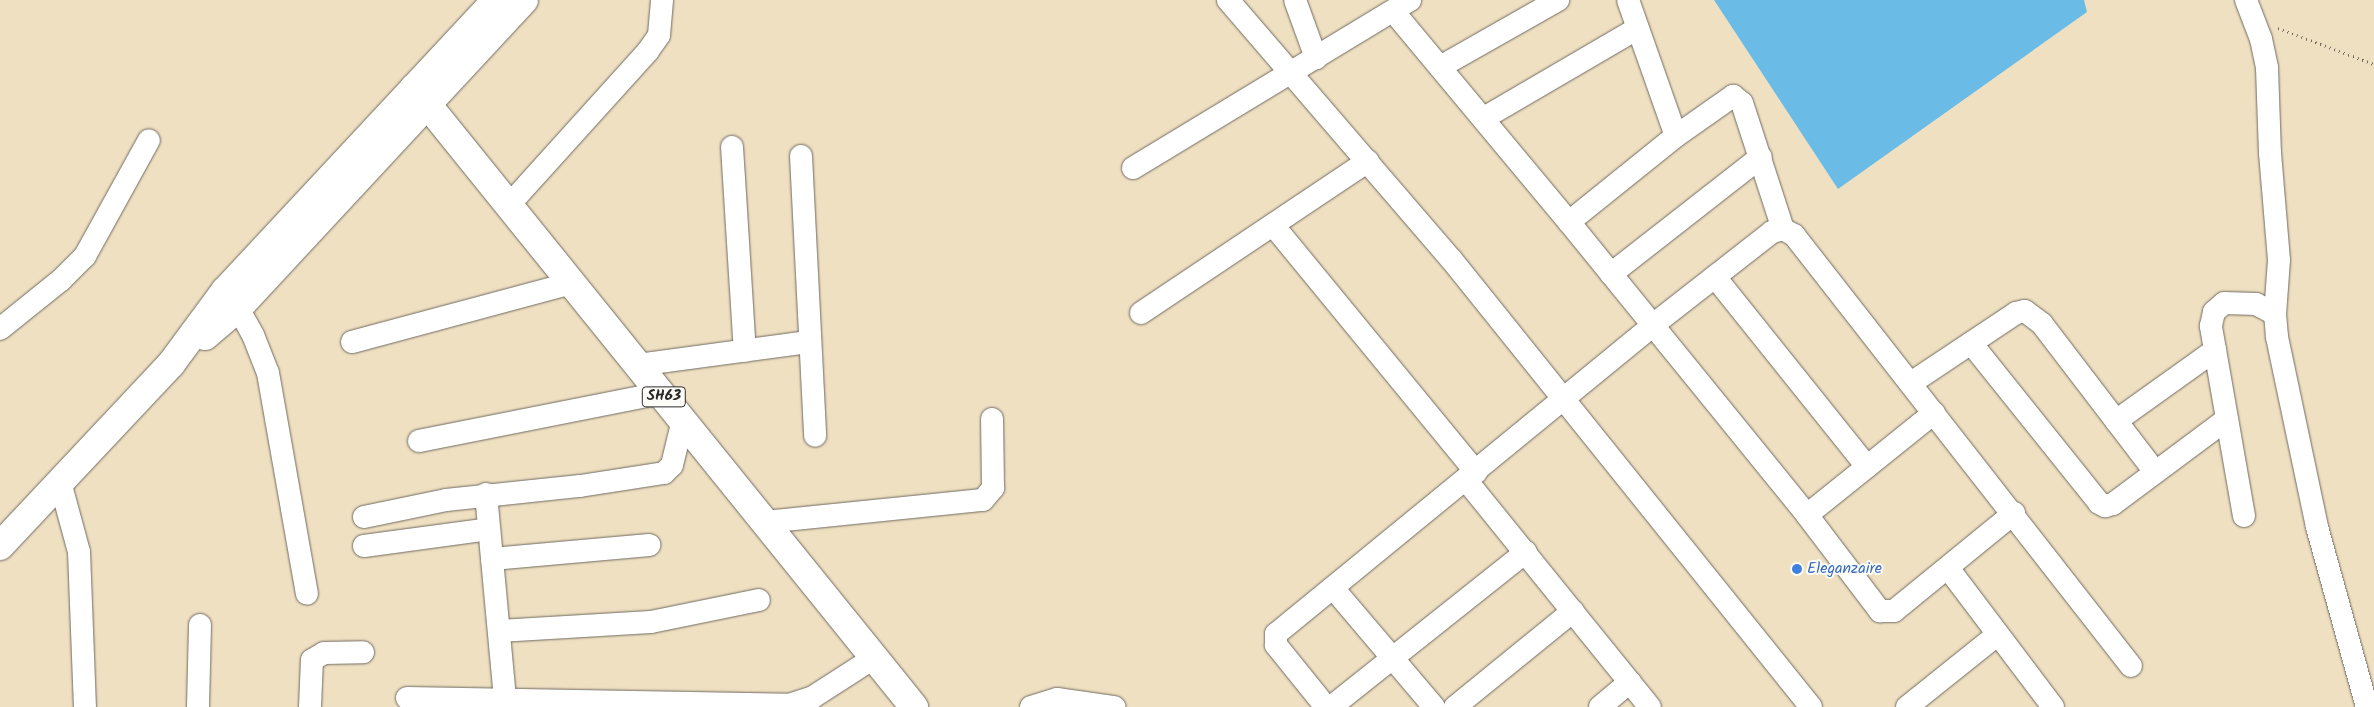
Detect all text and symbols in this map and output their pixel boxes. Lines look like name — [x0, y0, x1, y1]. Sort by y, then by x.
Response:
road number: SH63 — [642, 384, 686, 410]
place label: Eleganzaire — [1807, 559, 1882, 579]
marker: Eleganzaire — [1791, 563, 1803, 575]

